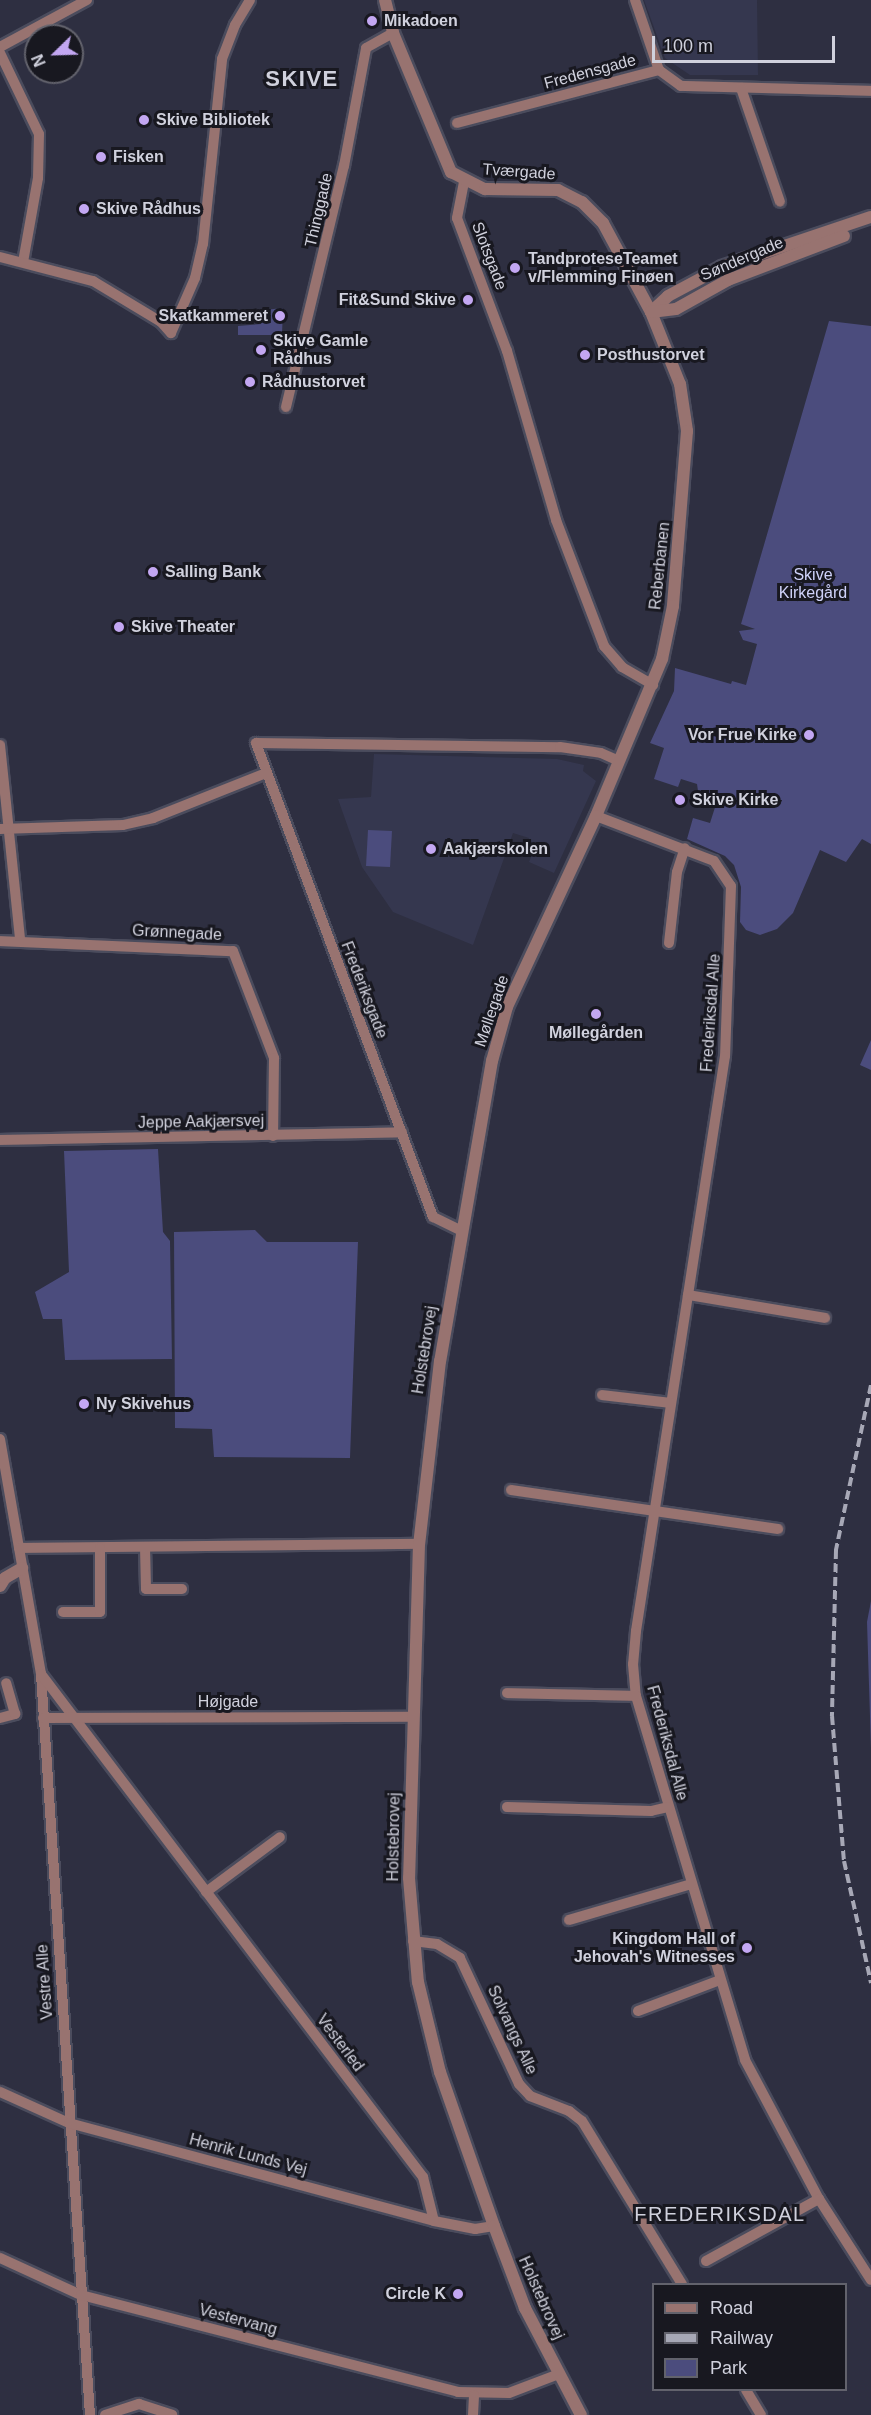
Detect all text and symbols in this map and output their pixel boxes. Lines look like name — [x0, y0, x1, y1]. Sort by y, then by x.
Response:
place label: Mikadoen — [384, 11, 458, 31]
marker: Mikadoen — [365, 14, 379, 28]
north arrow — [24, 24, 84, 84]
scale bar — [655, 24, 838, 62]
text: 100 m — [663, 36, 713, 56]
street label: Fredensgade — [542, 51, 638, 93]
text: N — [29, 52, 49, 69]
district label: SKIVE — [265, 66, 339, 92]
place label: Skive Bibliotek — [156, 110, 270, 130]
marker: Skive Bibliotek — [137, 113, 151, 127]
place label: Fisken — [113, 147, 164, 167]
marker: Fisken — [94, 150, 108, 164]
street label: Tværgade — [482, 160, 556, 184]
street label: Thinggade — [301, 171, 337, 249]
place label: Skive Rådhus — [96, 199, 201, 219]
marker: Skive Rådhus — [77, 202, 91, 216]
street label: Slotsgade — [467, 219, 511, 293]
street label: Søndergade — [698, 233, 786, 285]
place label: TandproteseTeamet v/Flemming Finøen — [528, 249, 678, 287]
marker: TandproteseTeamet v/Flemming Finøen — [506, 259, 524, 277]
place label: Fit&Sund Skive — [339, 290, 456, 310]
marker: Fit&Sund Skive — [461, 293, 475, 307]
place label: Skatkammeret — [159, 306, 268, 326]
marker: Skatkammeret — [273, 309, 287, 323]
place label: Skive Gamle Rådhus — [273, 331, 368, 369]
marker: Skive Gamle Rådhus — [254, 343, 268, 357]
place label: Posthustorvet — [597, 345, 705, 365]
marker: Posthustorvet — [578, 348, 592, 362]
place label: Rådhustorvet — [262, 372, 365, 392]
marker: Rådhustorvet — [243, 375, 257, 389]
street label: Reberbanen — [646, 521, 674, 611]
place label: Salling Bank — [165, 562, 261, 582]
marker: Salling Bank — [146, 565, 160, 579]
park label: Skive Kirkegård — [779, 565, 847, 603]
place label: Skive Theater — [131, 617, 235, 637]
marker: Skive Theater — [112, 620, 126, 634]
place label: Vor Frue Kirke — [688, 725, 797, 745]
marker: Vor Frue Kirke — [802, 728, 816, 742]
place label: Skive Kirke — [692, 790, 778, 810]
marker: Skive Kirke — [673, 793, 687, 807]
place label: Aakjærskolen — [443, 839, 548, 859]
marker: Aakjærskolen — [424, 842, 438, 856]
street label: Grønnegade — [132, 921, 222, 945]
street label: Frederiksgade — [337, 939, 391, 1041]
street label: Frederiksdal Alle — [697, 953, 725, 1073]
street label: Møllegade — [471, 973, 513, 1049]
marker: Møllegården — [589, 1007, 603, 1021]
place label: Møllegården — [549, 1023, 643, 1043]
street label: Jeppe Aakjærsvej — [137, 1111, 265, 1133]
street label: Holstebrovej — [409, 1305, 441, 1395]
place label: Ny Skivehus — [96, 1394, 191, 1414]
marker: Ny Skivehus — [77, 1397, 91, 1411]
street label: Frederiksdal Alle — [642, 1683, 692, 1803]
street label: Højgade — [198, 1692, 258, 1712]
street label: Holstebrovej — [384, 1792, 404, 1882]
place label: Kingdom Hall of Jehovah's Witnesses — [574, 1929, 735, 1967]
marker: Kingdom Hall of Jehovah's Witnesses — [740, 1941, 754, 1955]
street label: Vestre Alle — [33, 1943, 57, 2021]
street label: Solvangs Alle — [483, 1982, 541, 2078]
street label: Vesterled — [312, 2011, 368, 2075]
street label: Henrik Lunds Vej — [187, 2130, 309, 2180]
district label: FREDERIKSDAL — [634, 2202, 806, 2226]
street label: Holstebrovej — [514, 2253, 568, 2343]
legend — [652, 2283, 847, 2391]
place label: Circle K — [386, 2284, 446, 2304]
marker: Circle K — [451, 2287, 465, 2301]
text: Road — [710, 2298, 753, 2318]
street label: Vestervang — [197, 2300, 279, 2340]
text: Railway — [710, 2328, 773, 2348]
text: Park — [710, 2358, 747, 2378]

